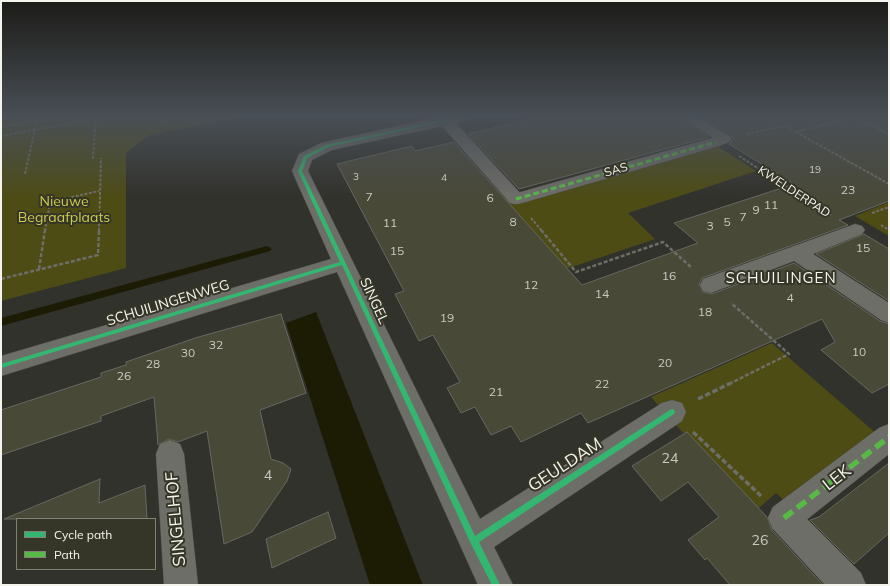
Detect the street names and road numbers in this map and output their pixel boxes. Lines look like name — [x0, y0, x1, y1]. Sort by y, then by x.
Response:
street label: SAS — [603, 160, 629, 180]
street label: KWELDERPAD — [755, 163, 833, 221]
street label: SINGEL — [356, 275, 392, 327]
street label: SCHUILINGENWEG — [105, 276, 231, 330]
street label: GEULDAM — [524, 434, 606, 496]
street label: LEK — [819, 461, 855, 495]
street label: SINGELHOF — [162, 471, 190, 567]

